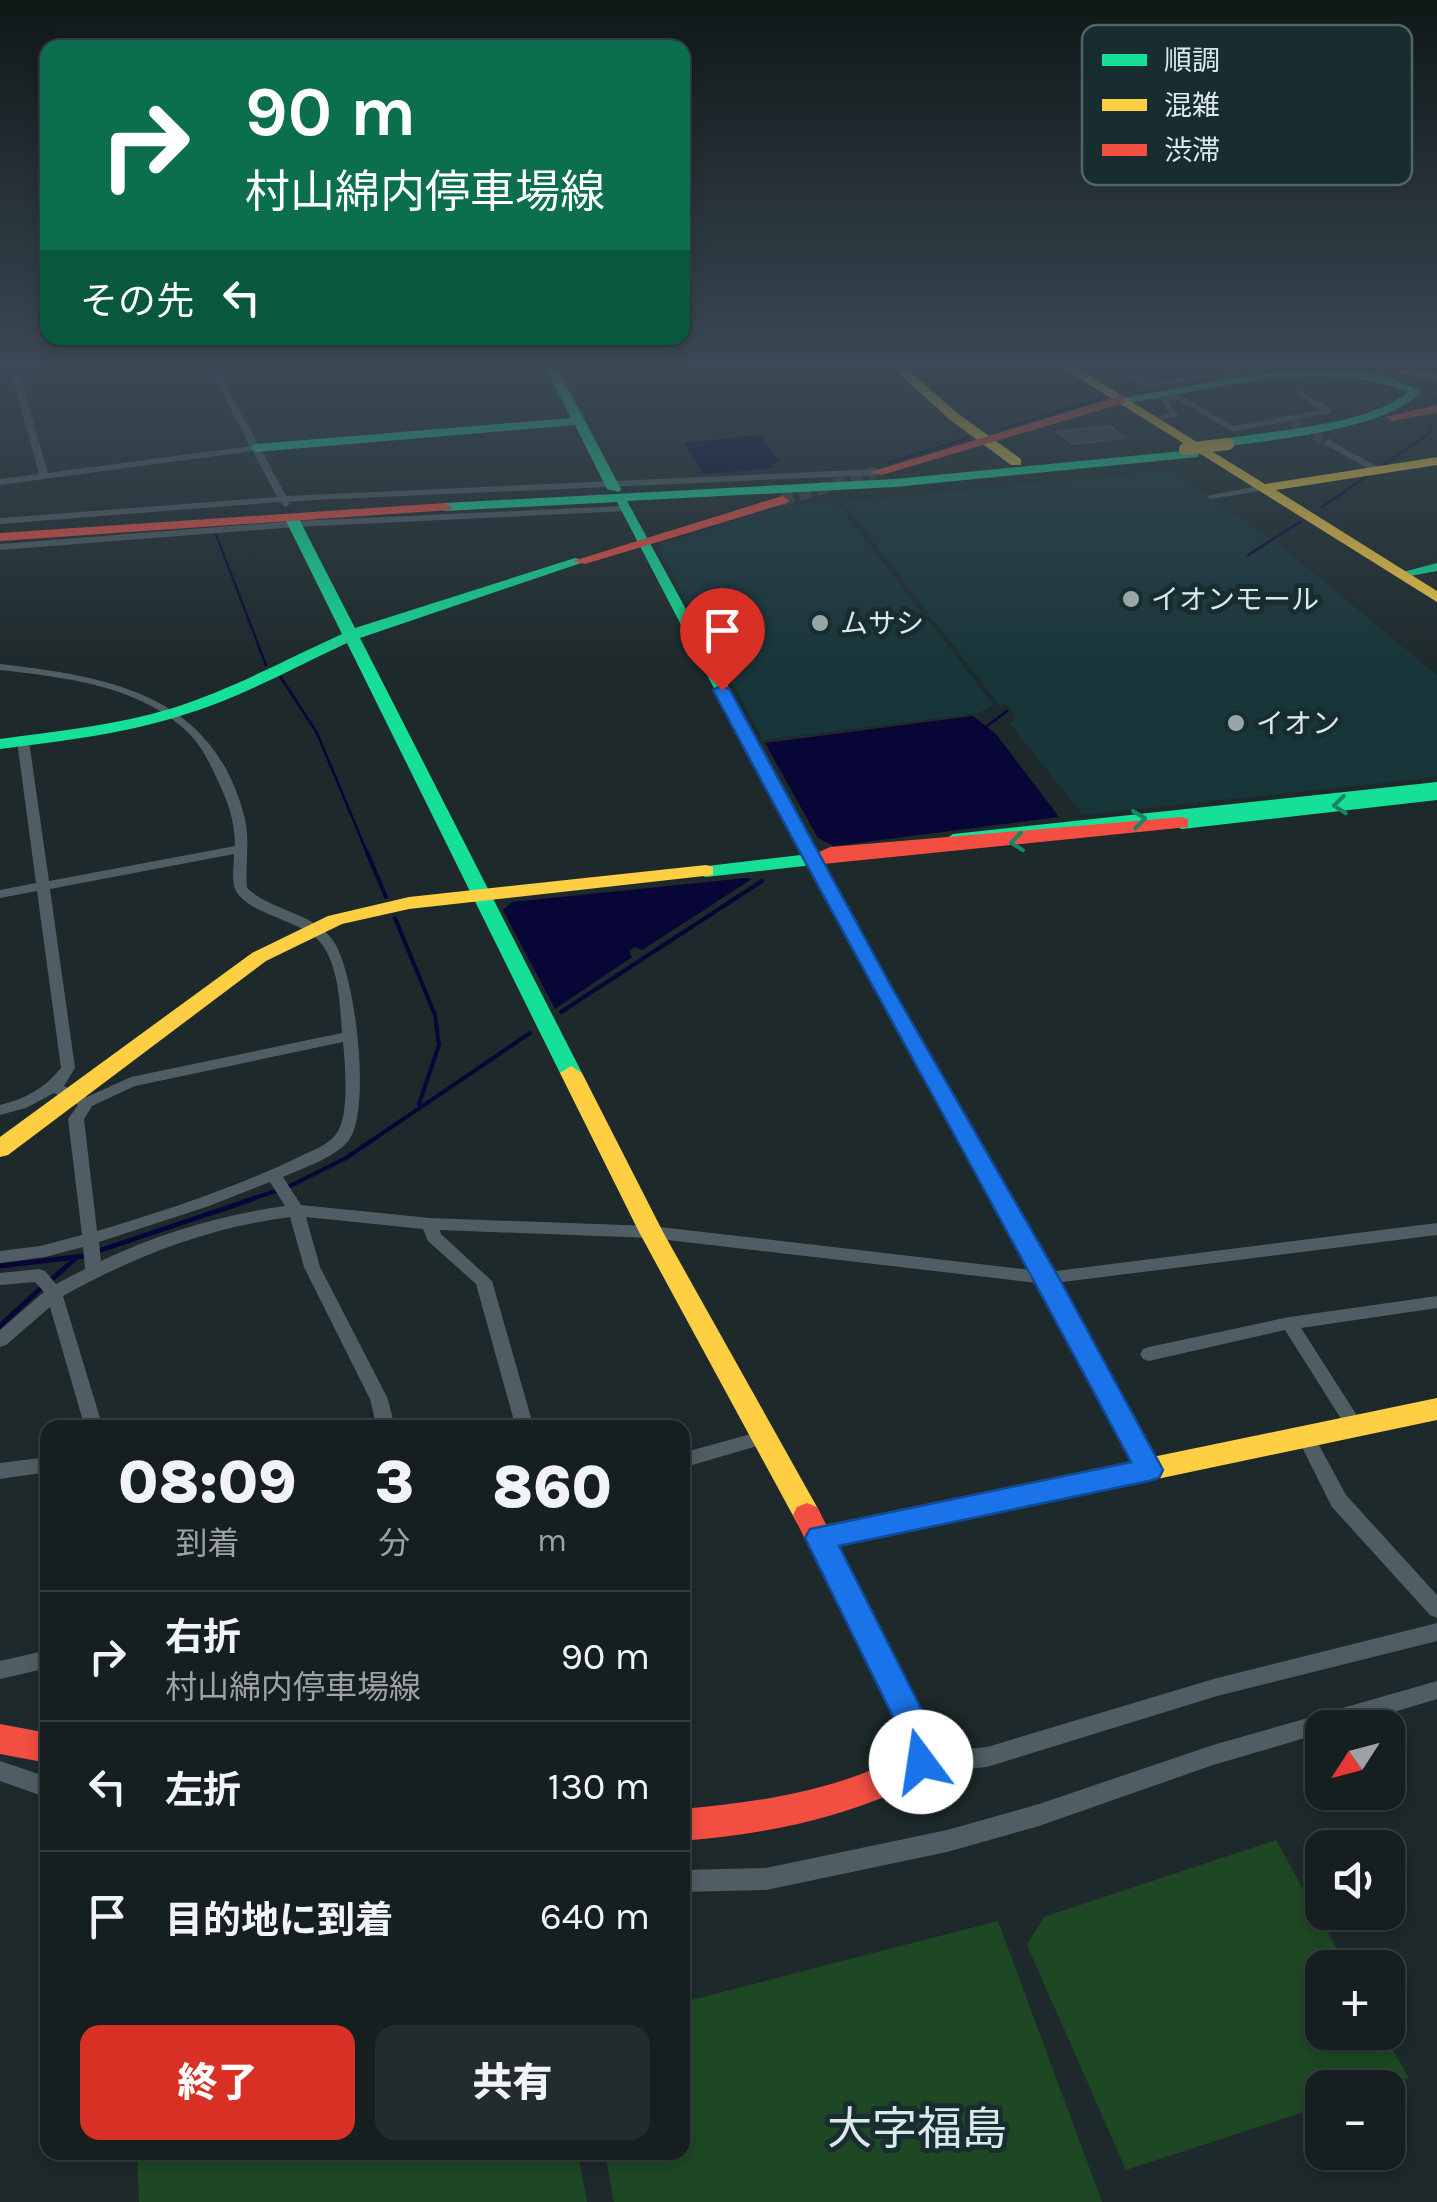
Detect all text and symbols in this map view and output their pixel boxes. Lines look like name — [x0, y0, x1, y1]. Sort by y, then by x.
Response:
legend — [1082, 25, 1412, 185]
text: 順調 — [1164, 44, 1220, 77]
text: 90 m — [245, 71, 416, 153]
icon: right — [80, 80, 210, 210]
text: 混雑 — [1164, 89, 1220, 122]
text: 渋滞 — [1164, 134, 1220, 167]
text: 村山綿内停車場線 — [245, 166, 605, 218]
icon: left — [214, 270, 269, 325]
text: その先 — [80, 279, 194, 324]
place label: イオンモール — [1151, 583, 1319, 616]
pin — [680, 588, 765, 691]
marker: イオンモール — [1120, 588, 1142, 610]
icon: arrive — [695, 603, 750, 658]
place label: ムサシ — [840, 607, 924, 640]
marker: ムサシ — [809, 612, 831, 634]
place label: イオン — [1256, 707, 1340, 740]
marker: イオン — [1225, 712, 1247, 734]
one-way arrow — [1332, 794, 1348, 815]
one-way arrow — [1132, 809, 1148, 830]
one-way arrow — [1009, 831, 1025, 852]
text: 08:09 — [118, 1447, 297, 1517]
text: 3 — [375, 1447, 414, 1517]
text: 860 — [492, 1452, 612, 1522]
text: m — [537, 1522, 567, 1559]
text: 到着 — [175, 1525, 239, 1562]
text: 分 — [378, 1525, 410, 1562]
text: 右折 — [165, 1615, 241, 1660]
icon: right — [80, 1629, 135, 1684]
text: 90 m — [561, 1634, 650, 1679]
text: 村山綿内停車場線 — [165, 1669, 421, 1706]
position arrow — [869, 1710, 973, 1814]
north arrow — [1305, 1710, 1405, 1810]
map controls — [1305, 1710, 1405, 2170]
icon: left — [80, 1759, 135, 1814]
text: 130 m — [548, 1764, 650, 1809]
text: 左折 — [165, 1768, 241, 1813]
button: sound — [1305, 1830, 1405, 1930]
icon: arrive — [80, 1889, 135, 1944]
text: 640 m — [540, 1894, 650, 1939]
text: 目的地に到着 — [165, 1898, 393, 1943]
button: + — [1305, 1950, 1405, 2050]
button: 終了 — [80, 2025, 355, 2140]
button: 共有 — [375, 2025, 650, 2140]
button: − — [1305, 2070, 1405, 2170]
district label: 大字福島 — [827, 2103, 1007, 2155]

